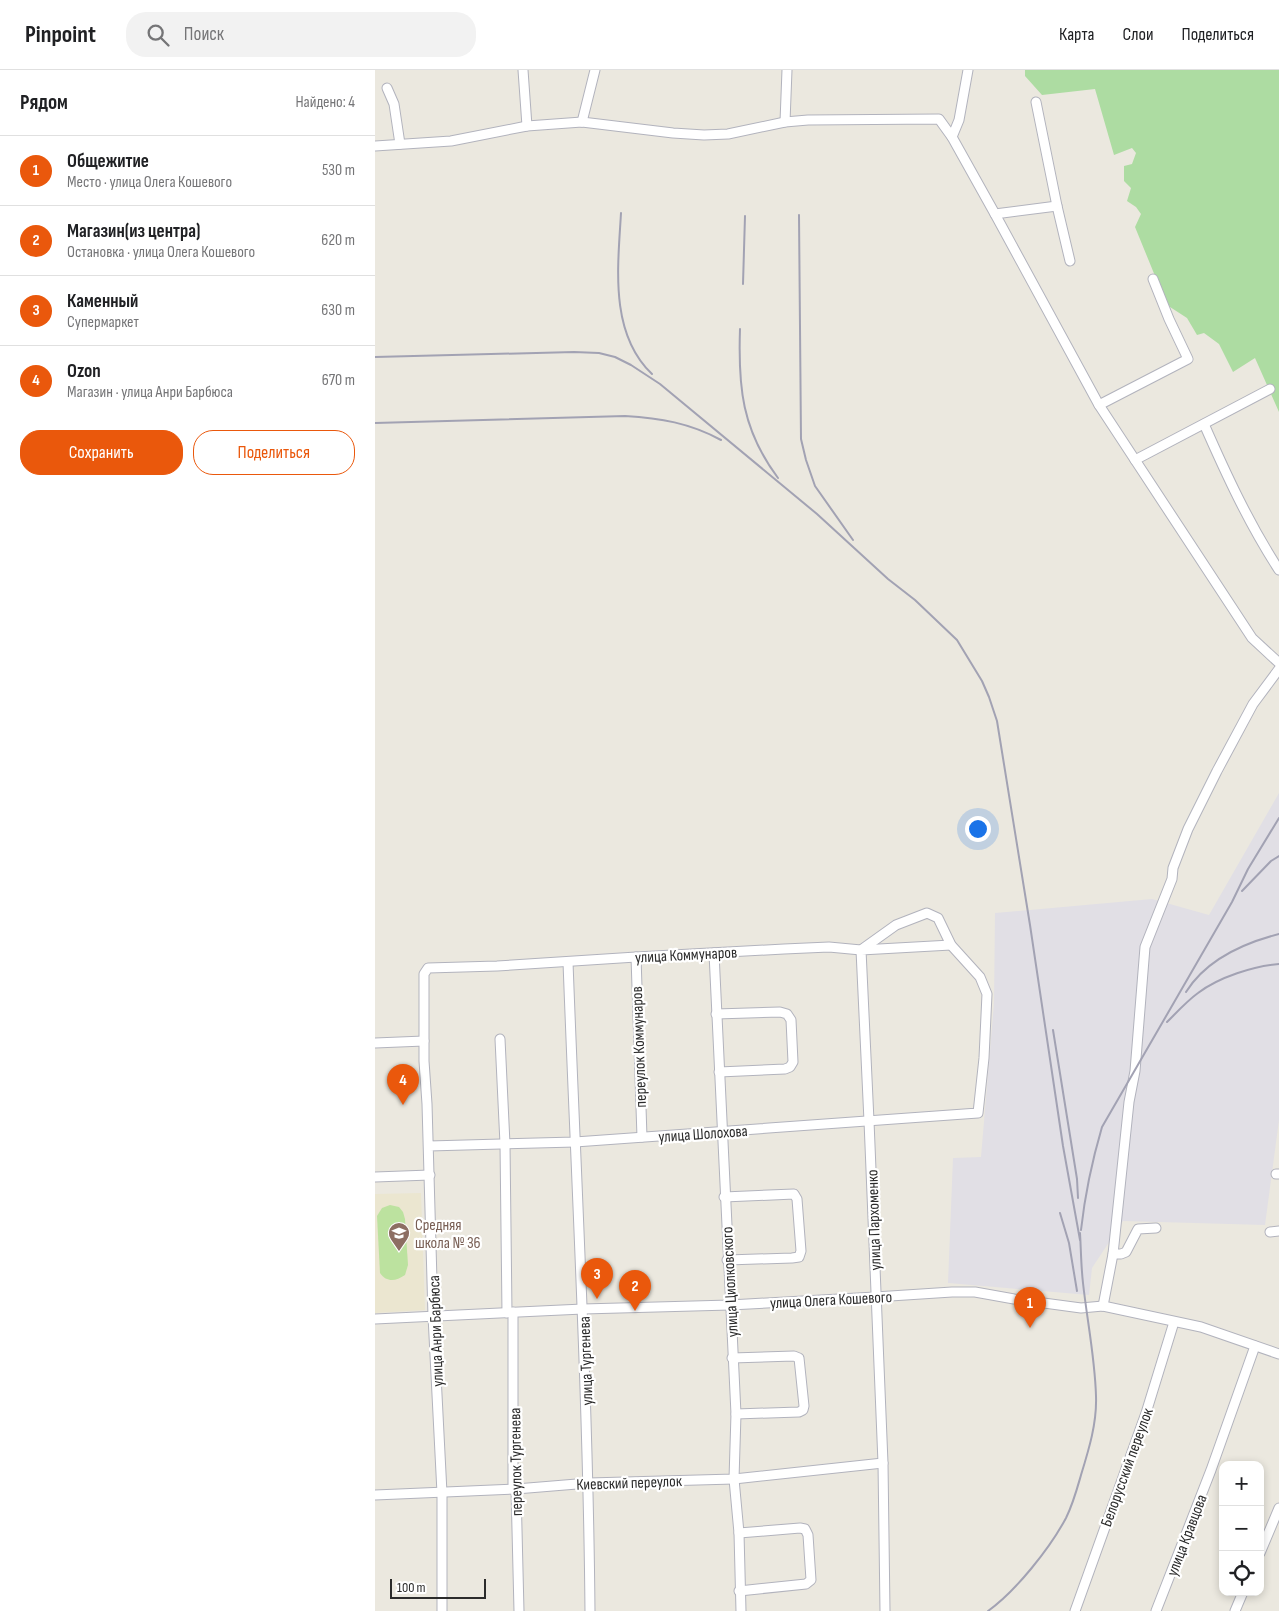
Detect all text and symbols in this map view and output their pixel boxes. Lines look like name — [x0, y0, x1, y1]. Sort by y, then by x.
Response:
search box — [126, 12, 476, 57]
text: Pinpoint — [25, 20, 96, 49]
icon: search — [144, 21, 172, 49]
text: Поиск — [184, 23, 224, 46]
text: Карта — [1059, 24, 1095, 45]
text: Слои — [1123, 24, 1154, 45]
text: Поделиться — [1182, 24, 1254, 45]
text: Рядом — [20, 90, 68, 115]
text: Найдено: 4 — [295, 93, 355, 112]
text: Общежитие — [67, 150, 149, 173]
text: 1 — [33, 161, 39, 180]
text: 530 m — [322, 161, 355, 180]
text: Место · улица Олега Кошевого — [67, 173, 232, 192]
text: Магазин(из центра) — [67, 220, 200, 243]
text: 2 — [32, 231, 40, 250]
text: 620 m — [321, 231, 355, 250]
text: Остановка · улица Олега Кошевого — [67, 243, 255, 262]
text: Каменный — [67, 290, 138, 313]
text: 3 — [32, 301, 40, 320]
text: 630 m — [321, 301, 355, 320]
text: Супермаркет — [67, 313, 139, 332]
text: Ozon — [67, 360, 101, 383]
text: 4 — [32, 371, 40, 390]
text: 670 m — [322, 371, 355, 390]
text: Магазин · улица Анри Барбюса — [67, 383, 233, 402]
button: Сохранить — [20, 430, 183, 475]
button: Поделиться — [193, 430, 355, 475]
your location — [965, 816, 991, 842]
street label: улица Коммунаров — [635, 943, 738, 968]
street label: переулок Коммунаров — [628, 986, 651, 1108]
pin: 4 — [387, 1064, 419, 1105]
street label: улица Шолохова — [658, 1122, 748, 1147]
street label: улица Пархоменко — [863, 1169, 886, 1271]
place label: Средняя школа № 36 — [415, 1216, 481, 1253]
school or university icon: Средняя школа № 36 — [387, 1221, 411, 1252]
street label: улица Циолковского — [718, 1226, 743, 1338]
pin: 3 — [581, 1258, 613, 1299]
pin: 2 — [619, 1270, 651, 1311]
street label: улица Анри Барбюса — [425, 1275, 448, 1387]
pin: 1 — [1014, 1287, 1046, 1328]
street label: улица Олега Кошевого — [769, 1288, 893, 1313]
street label: улица Тургенева — [575, 1316, 598, 1406]
street label: Белорусский переулок — [1097, 1405, 1158, 1529]
street label: переулок Тургенева — [506, 1408, 527, 1516]
map controls — [1219, 1461, 1264, 1596]
button: + — [1219, 1461, 1264, 1506]
street label: Киевский переулок — [576, 1472, 683, 1495]
street label: улица Кравцова — [1163, 1492, 1212, 1579]
button: − — [1219, 1506, 1264, 1551]
button: locate — [1219, 1551, 1264, 1596]
scale bar — [390, 1576, 486, 1599]
text: 100 m — [397, 1579, 426, 1596]

